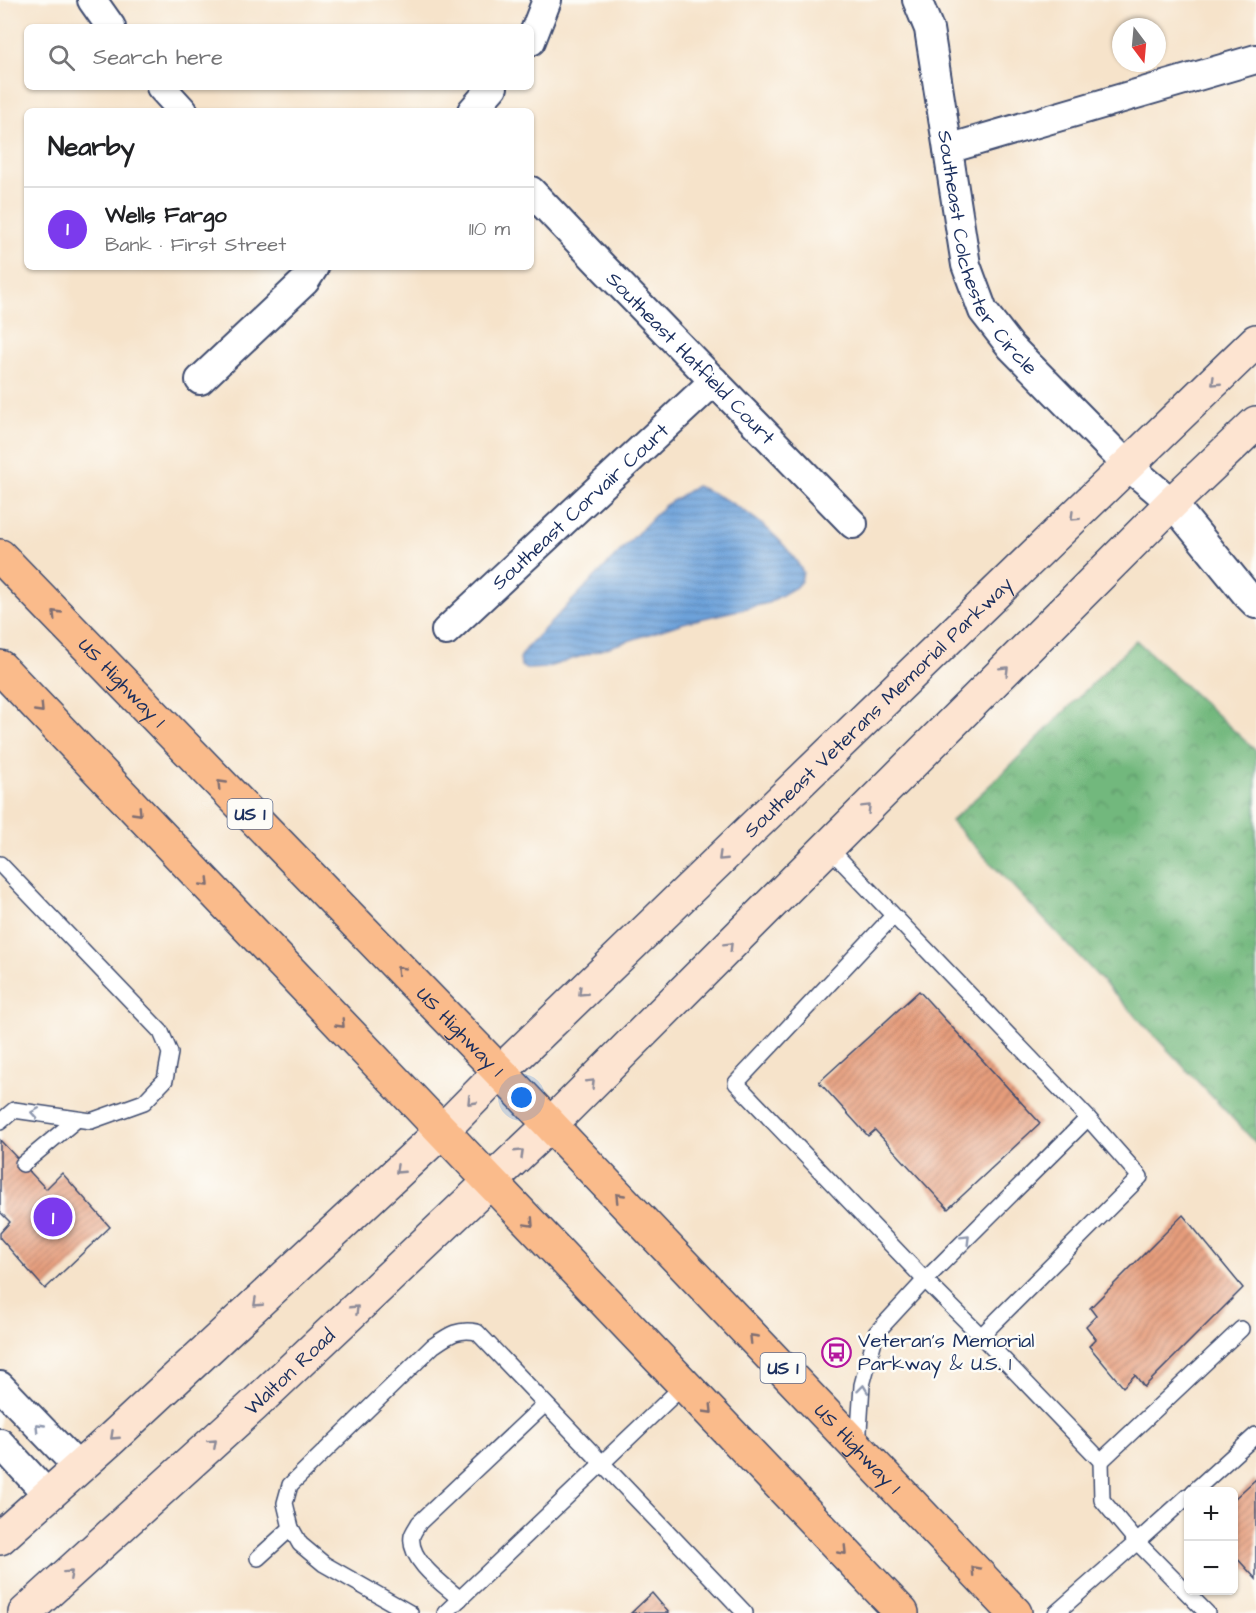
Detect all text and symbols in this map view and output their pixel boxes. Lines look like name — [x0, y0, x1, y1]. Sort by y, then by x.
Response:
north arrow — [1112, 18, 1166, 72]
search box — [24, 24, 534, 90]
icon: search — [45, 41, 78, 74]
text: Search here — [93, 42, 223, 73]
street label: Southeast Colchester Circle — [930, 128, 1044, 381]
text: Nearby — [48, 129, 135, 165]
text: Wells Fargo — [105, 200, 227, 231]
text: 1 — [66, 215, 69, 243]
text: 110 m — [469, 215, 510, 243]
text: Bank · First Street — [105, 231, 286, 259]
street label: Southeast Hatfield Court — [600, 265, 781, 451]
one-way arrow — [1211, 375, 1221, 386]
street label: Southeast Corvair Court — [486, 417, 675, 597]
one-way arrow — [1071, 510, 1082, 521]
street label: Southeast Veterans Memorial Parkway — [738, 571, 1020, 844]
one-way arrow — [52, 611, 63, 621]
street label: US Highway 1 — [72, 632, 172, 735]
one-way arrow — [998, 666, 1009, 677]
one-way arrow — [33, 702, 44, 713]
one-way arrow — [217, 781, 228, 791]
road number: US 1 — [228, 799, 272, 829]
one-way arrow — [860, 804, 871, 814]
one-way arrow — [131, 805, 142, 815]
one-way arrow — [719, 850, 729, 861]
one-way arrow — [199, 876, 210, 887]
one-way arrow — [722, 942, 733, 952]
one-way arrow — [397, 966, 408, 977]
street label: US Highway 1 — [410, 981, 510, 1084]
one-way arrow — [578, 985, 589, 996]
one-way arrow — [333, 1017, 344, 1028]
one-way arrow — [584, 1080, 595, 1090]
your location — [507, 1083, 536, 1112]
one-way arrow — [467, 1095, 478, 1105]
one-way arrow — [31, 1107, 41, 1120]
one-way arrow — [513, 1149, 524, 1160]
one-way arrow — [396, 1163, 406, 1174]
one-way arrow — [615, 1193, 626, 1204]
pin: 1 — [34, 1194, 72, 1240]
one-way arrow — [523, 1216, 534, 1227]
one-way arrow — [959, 1236, 970, 1247]
one-way arrow — [253, 1296, 263, 1307]
one-way arrow — [348, 1305, 359, 1316]
street label: Walton Road — [238, 1322, 342, 1422]
place label: Veteran's Memorial Parkway & U.S. 1 — [858, 1327, 1034, 1379]
one-way arrow — [750, 1334, 761, 1345]
bus stop icon: Veteran's Memorial Parkway & U.S. 1 — [821, 1336, 853, 1368]
road number: US 1 — [760, 1353, 806, 1383]
one-way arrow — [856, 1384, 868, 1394]
street label: US Highway 1 — [808, 1398, 908, 1501]
one-way arrow — [701, 1403, 712, 1414]
one-way arrow — [36, 1423, 47, 1434]
one-way arrow — [110, 1429, 121, 1440]
one-way arrow — [206, 1439, 217, 1450]
map controls — [1184, 1487, 1238, 1595]
button: + — [1184, 1487, 1238, 1541]
button: − — [1184, 1541, 1238, 1595]
one-way arrow — [836, 1545, 847, 1555]
one-way arrow — [971, 1567, 982, 1577]
one-way arrow — [62, 1570, 73, 1581]

